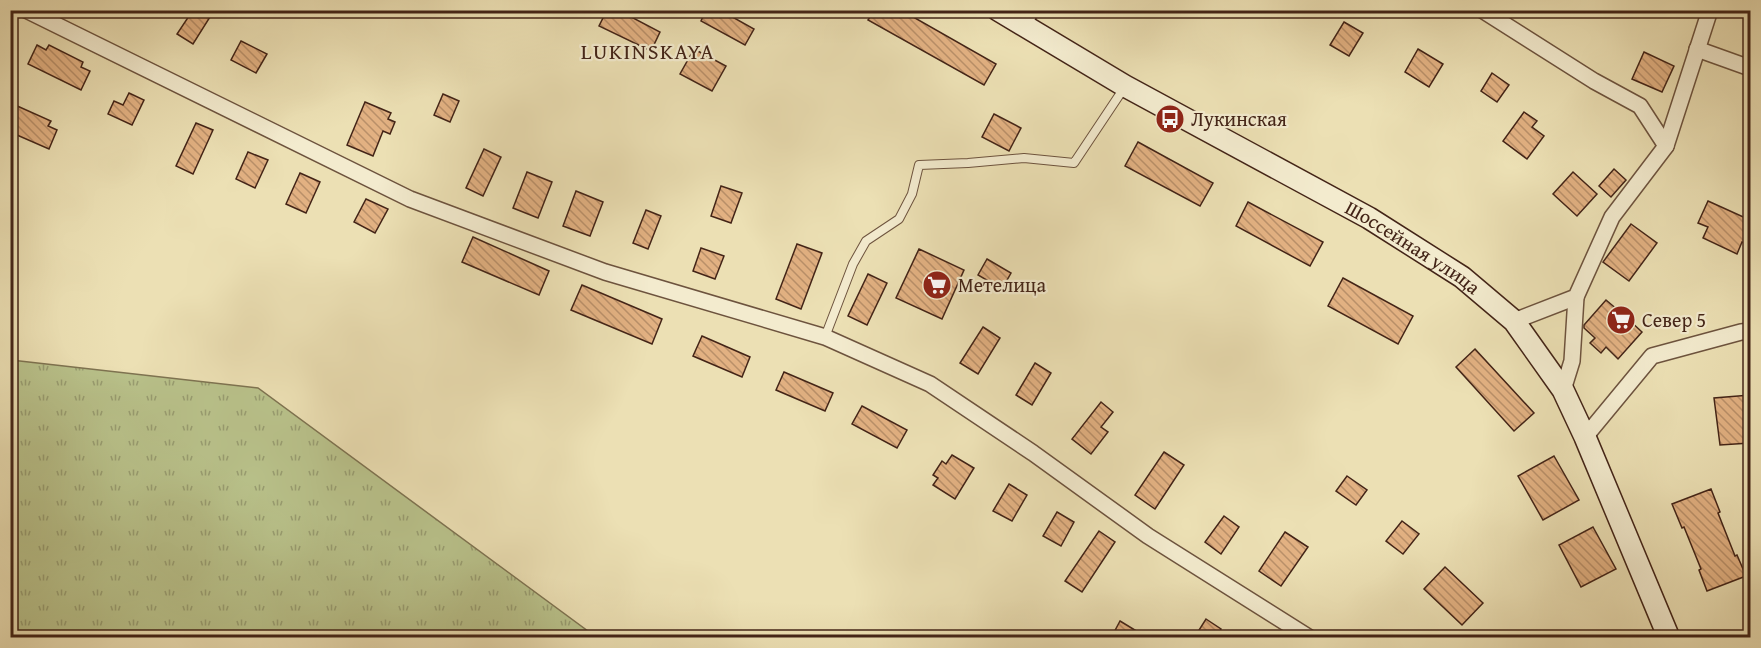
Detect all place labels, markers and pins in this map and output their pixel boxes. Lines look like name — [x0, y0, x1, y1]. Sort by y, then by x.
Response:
bus stop icon: Лукинская — [1154, 103, 1186, 135]
place label: Лукинская — [1191, 104, 1287, 133]
supermarket icon: Метелица — [921, 269, 953, 301]
place label: Метелица — [958, 270, 1046, 299]
supermarket icon: Север 5 — [1605, 304, 1637, 336]
place label: Север 5 — [1642, 305, 1706, 334]

